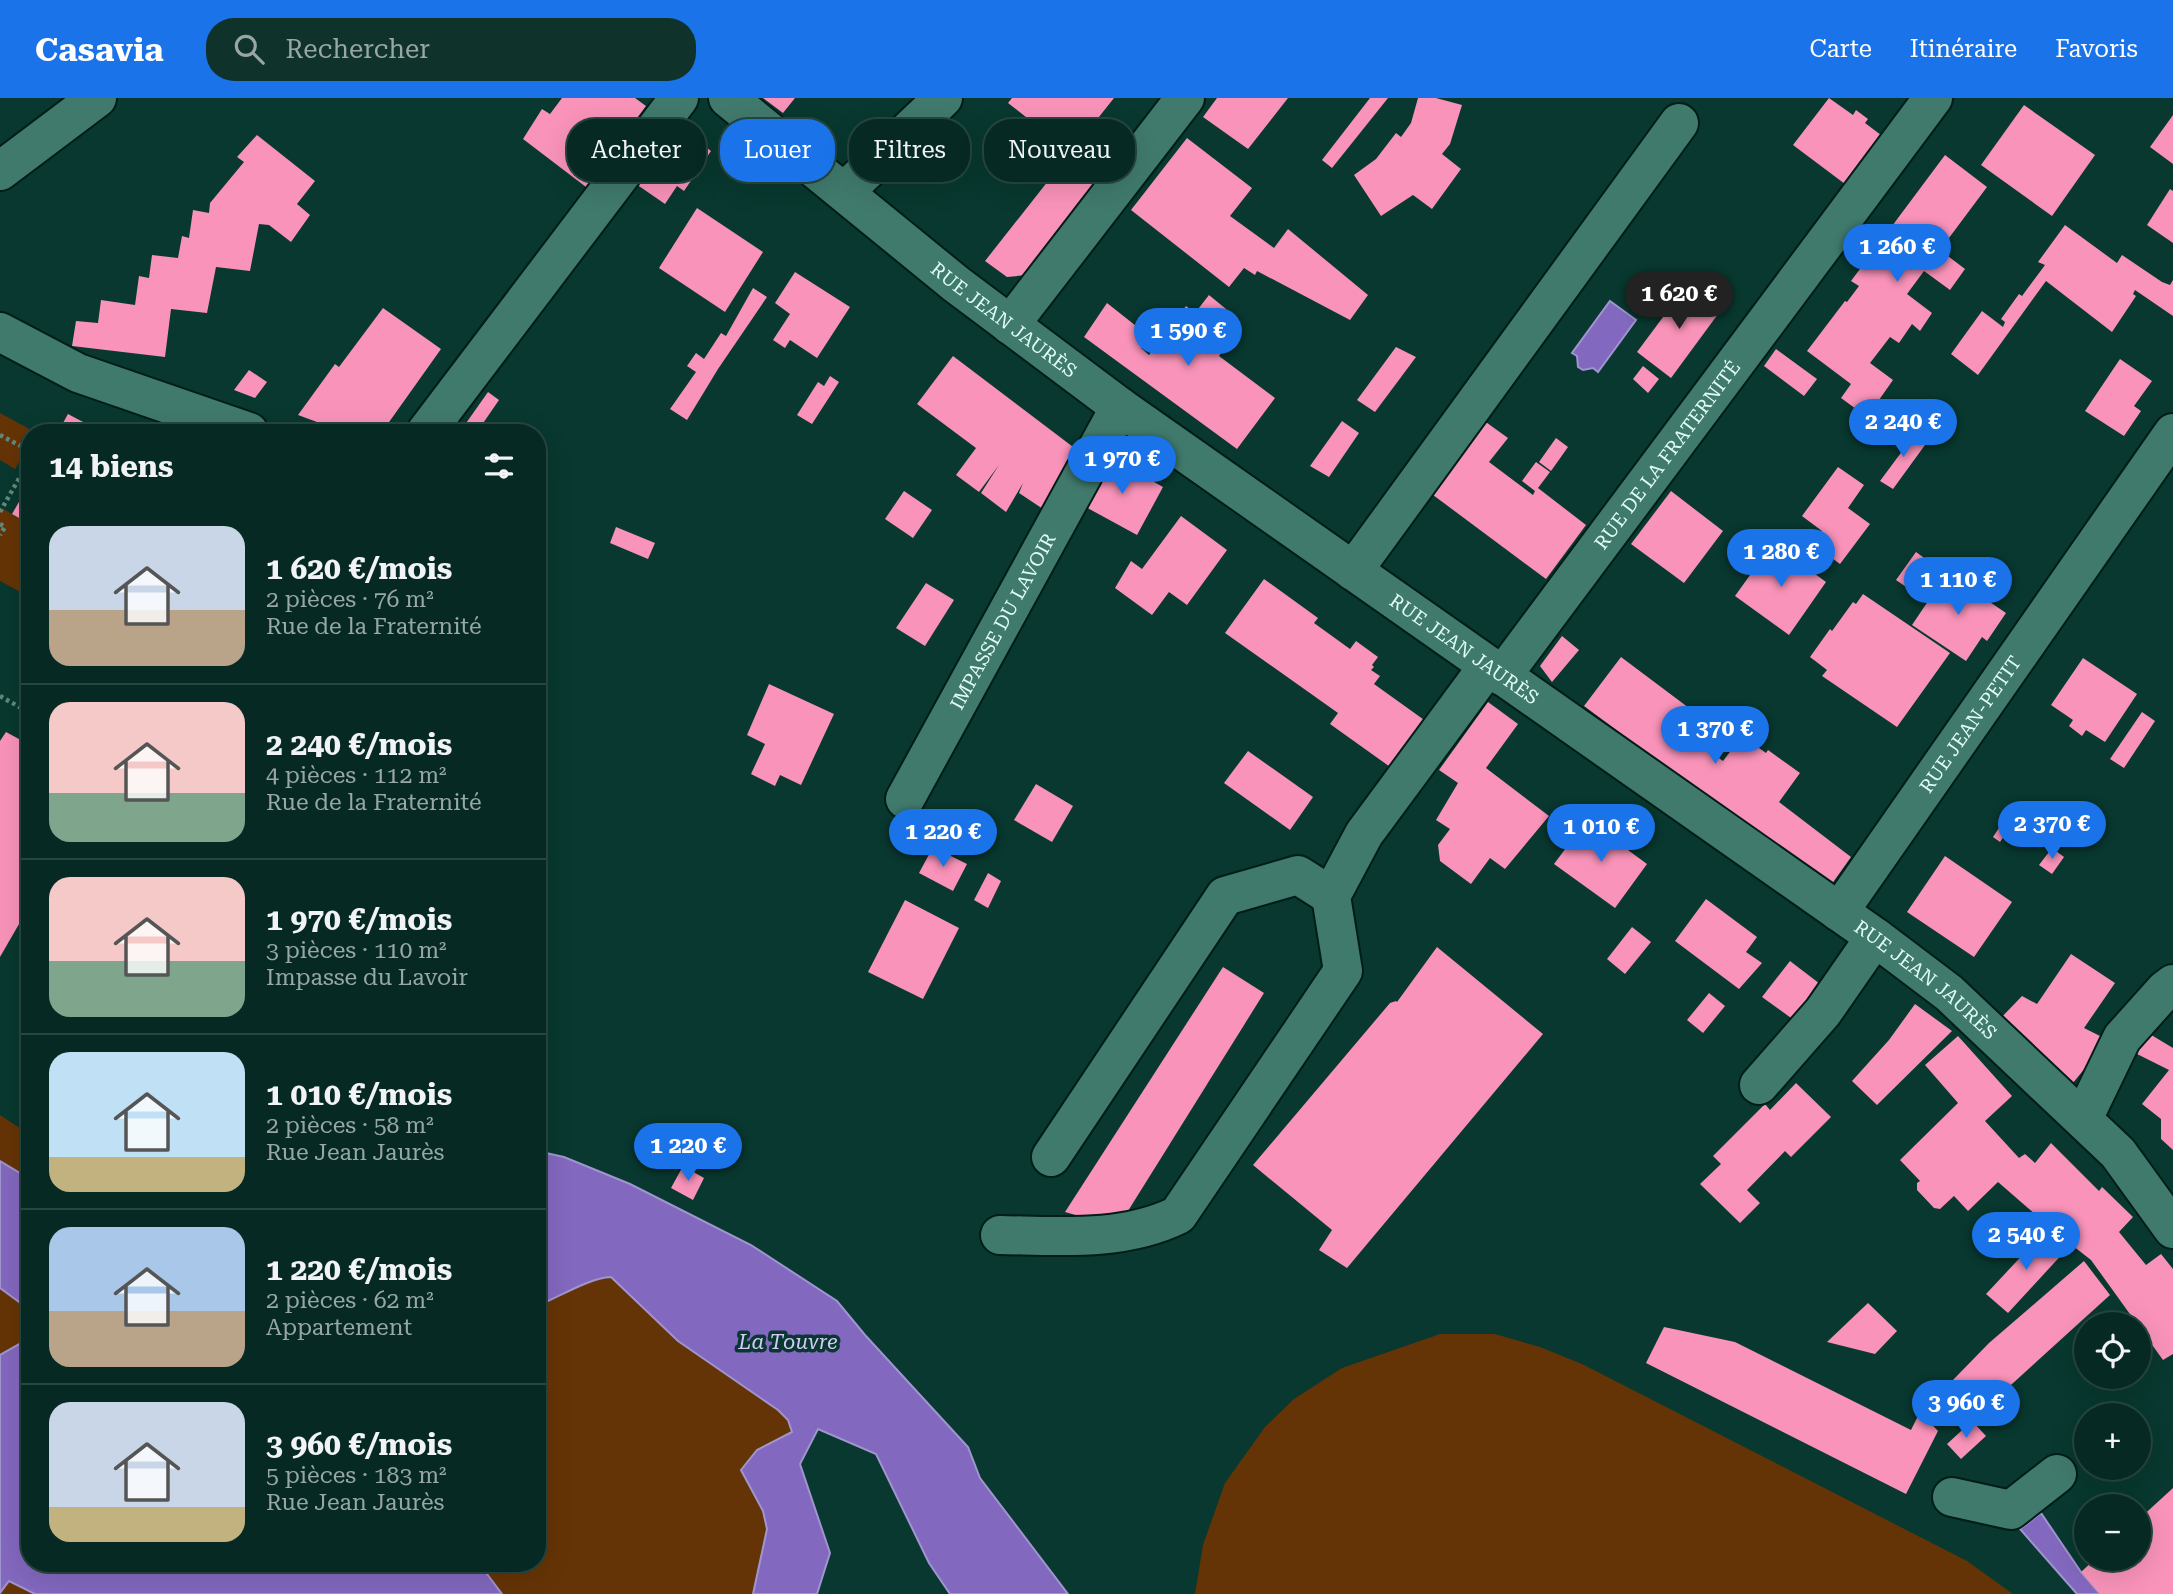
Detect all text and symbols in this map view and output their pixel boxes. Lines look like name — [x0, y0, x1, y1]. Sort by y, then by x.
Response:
search box — [206, 18, 696, 81]
text: Casavia — [35, 30, 164, 69]
icon: search — [230, 30, 268, 68]
text: Rechercher — [286, 34, 430, 64]
text: Carte — [1810, 35, 1872, 63]
text: Itinéraire — [1910, 35, 2017, 63]
text: Favoris — [2055, 35, 2138, 63]
chip: Acheter — [567, 119, 706, 182]
chip: Louer — [720, 119, 835, 182]
chip: Filtres — [849, 119, 970, 182]
chip: Nouveau — [984, 119, 1135, 182]
pin: 1 260 € — [1832, 225, 1962, 284]
text: 1 260 € — [1859, 233, 1935, 260]
street label: RUE JEAN JAURÈS — [926, 257, 1081, 382]
pin: 1 620 € — [1614, 272, 1744, 331]
text: 1 620 € — [1641, 280, 1717, 307]
pin: 1 590 € — [1123, 308, 1253, 368]
text: 1 590 € — [1150, 317, 1226, 344]
street label: RUE DE LA FRATERNITÉ — [1589, 356, 1745, 554]
pin: 2 240 € — [1838, 400, 1968, 459]
text: 2 240 € — [1865, 408, 1941, 435]
pin: 1 970 € — [1057, 436, 1187, 496]
text: 1 970 € — [1084, 445, 1160, 472]
icon: filters — [480, 447, 518, 485]
text: 14 biens — [49, 449, 173, 484]
street label: IMPASSE DU LAVOIR — [945, 529, 1060, 713]
pin: 1 280 € — [1716, 530, 1846, 589]
text: 1 280 € — [1743, 538, 1819, 565]
text: 1 620 €/mois — [266, 551, 452, 586]
icon: home — [105, 554, 189, 638]
pin: 1 110 € — [1893, 558, 2023, 617]
text: 1 110 € — [1920, 566, 1996, 593]
text: 2 pièces · 76 m² — [266, 586, 434, 613]
street label: RUE JEAN JAURÈS — [1385, 589, 1543, 709]
text: Rue de la Fraternité — [266, 613, 482, 640]
street label: RUE JEAN-PETIT — [1914, 651, 2026, 797]
pin: 1 370 € — [1650, 706, 1780, 766]
text: 1 370 € — [1677, 715, 1753, 742]
text: 2 240 €/mois — [266, 727, 452, 762]
icon: home — [105, 730, 189, 814]
text: 4 pièces · 112 m² — [266, 762, 447, 789]
text: Rue de la Fraternité — [266, 789, 482, 816]
pin: 2 370 € — [1987, 802, 2117, 861]
pin: 1 010 € — [1536, 804, 1666, 864]
pin: 1 220 € — [878, 810, 1008, 869]
text: 2 370 € — [2014, 810, 2090, 837]
text: 1 010 € — [1563, 813, 1639, 840]
text: 1 220 € — [905, 818, 981, 845]
text: 1 970 €/mois — [266, 902, 452, 937]
icon: home — [105, 905, 189, 989]
street label: RUE JEAN JAURÈS — [1850, 915, 2002, 1044]
text: 3 pièces · 110 m² — [266, 937, 447, 964]
text: Impasse du Lavoir — [266, 964, 468, 991]
text: 1 010 €/mois — [266, 1077, 452, 1112]
icon: home — [105, 1080, 189, 1164]
text: 2 pièces · 58 m² — [266, 1112, 434, 1139]
pin: 1 220 € — [623, 1124, 753, 1183]
text: 1 220 € — [650, 1132, 726, 1159]
text: Rue Jean Jaurès — [266, 1139, 445, 1166]
pin: 2 540 € — [1961, 1212, 2091, 1272]
text: 2 540 € — [1988, 1221, 2064, 1248]
text: 1 220 €/mois — [266, 1252, 452, 1287]
icon: home — [105, 1255, 189, 1339]
text: 2 pièces · 62 m² — [266, 1287, 434, 1314]
map controls — [2074, 1312, 2151, 1571]
button: locate — [2074, 1312, 2151, 1389]
text: Appartement — [266, 1314, 412, 1341]
water label: La Touvre — [737, 1330, 838, 1354]
pin: 3 960 € — [1901, 1380, 2031, 1440]
text: 3 960 € — [1928, 1389, 2004, 1416]
button: + — [2074, 1403, 2151, 1480]
text: 3 960 €/mois — [266, 1427, 452, 1462]
icon: home — [105, 1430, 189, 1514]
text: 5 pièces · 183 m² — [266, 1462, 447, 1489]
text: Rue Jean Jaurès — [266, 1489, 445, 1516]
button: − — [2074, 1494, 2151, 1571]

